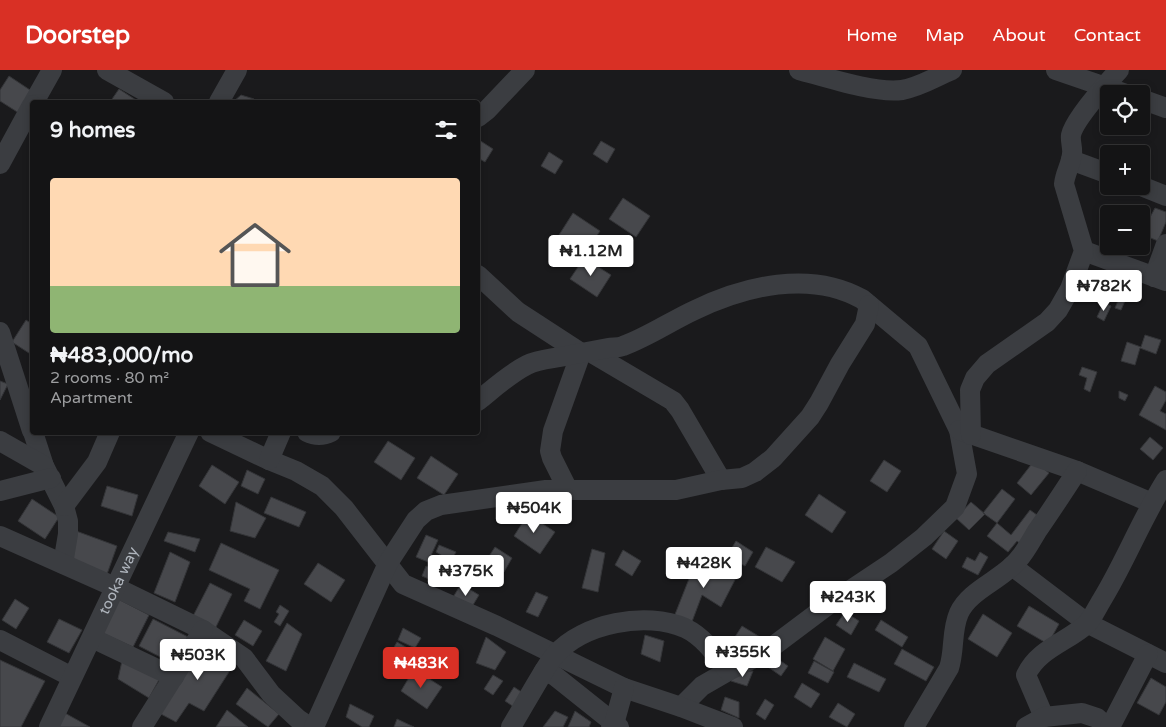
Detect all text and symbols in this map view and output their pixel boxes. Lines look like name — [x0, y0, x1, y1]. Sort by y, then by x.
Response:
text: Doorstep — [25, 21, 130, 50]
text: Home — [846, 24, 897, 46]
text: Map — [925, 24, 964, 46]
text: About — [992, 24, 1046, 46]
text: Contact — [1074, 24, 1141, 46]
map controls — [1100, 85, 1150, 255]
button: locate — [1100, 85, 1150, 135]
icon: filters — [432, 116, 460, 144]
text: 9 homes — [50, 118, 135, 143]
button: + — [1100, 145, 1150, 195]
button: − — [1100, 205, 1150, 255]
icon: home — [210, 210, 300, 300]
pin: ₦1.12M — [550, 234, 632, 277]
text: ₦1.12M — [559, 241, 623, 261]
pin: ₦782K — [1069, 270, 1139, 312]
text: ₦782K — [1077, 276, 1131, 296]
text: ₦483,000/mo — [50, 343, 193, 368]
text: 2 rooms · 80 m² — [50, 368, 169, 388]
text: Apartment — [50, 388, 133, 408]
pin: ₦504K — [499, 492, 569, 534]
text: ₦504K — [507, 498, 561, 518]
street label: tooka way — [95, 544, 142, 617]
pin: ₦428K — [669, 546, 739, 589]
text: ₦428K — [677, 553, 731, 573]
pin: ₦375K — [431, 554, 501, 597]
text: ₦375K — [439, 561, 493, 581]
pin: ₦243K — [813, 580, 883, 623]
text: ₦243K — [821, 587, 875, 607]
pin: ₦355K — [708, 636, 778, 678]
pin: ₦503K — [163, 638, 233, 681]
text: ₦355K — [716, 642, 770, 662]
text: ₦503K — [171, 645, 225, 665]
pin: ₦483K — [386, 646, 456, 689]
text: ₦483K — [394, 653, 448, 673]

